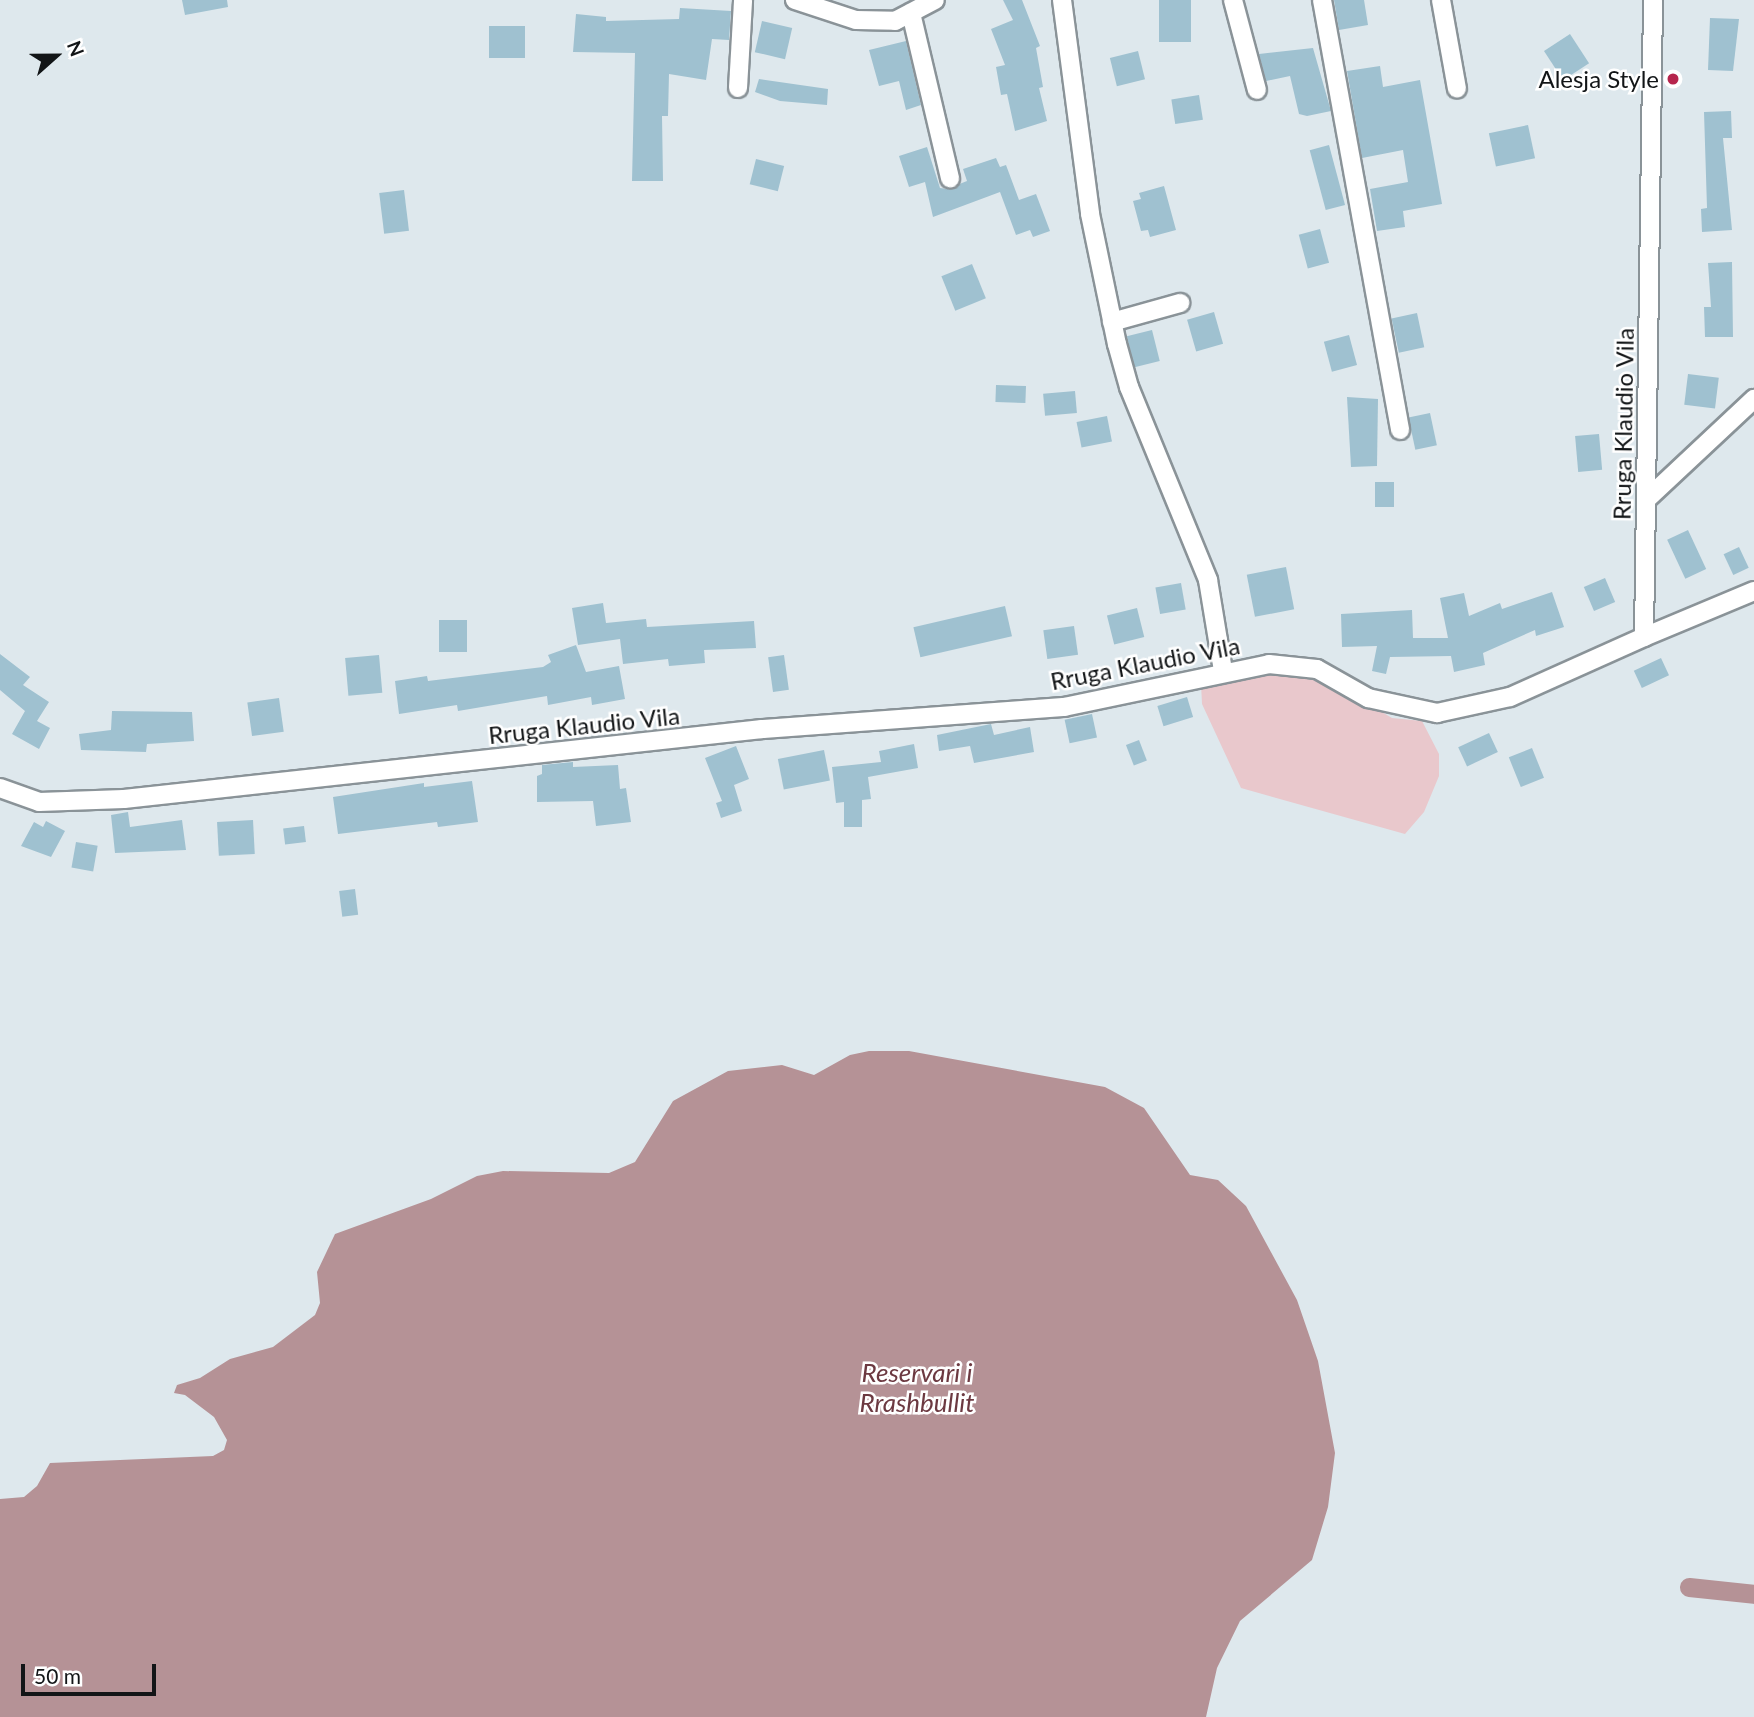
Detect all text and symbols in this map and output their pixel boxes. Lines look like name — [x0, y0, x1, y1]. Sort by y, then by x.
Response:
north arrow — [21, 21, 91, 91]
text: N — [63, 37, 89, 59]
place label: Alesja Style — [1538, 65, 1659, 93]
marker: Alesja Style — [1665, 71, 1681, 87]
street label: Rruga Klaudio Vila — [1607, 327, 1639, 521]
street label: Rruga Klaudio Vila — [1048, 630, 1242, 696]
street label: Rruga Klaudio Vila — [487, 701, 681, 749]
water label: Reservari i Rrashbullit — [859, 1357, 975, 1418]
scale bar — [24, 1650, 159, 1694]
text: 50 m — [34, 1663, 81, 1688]

